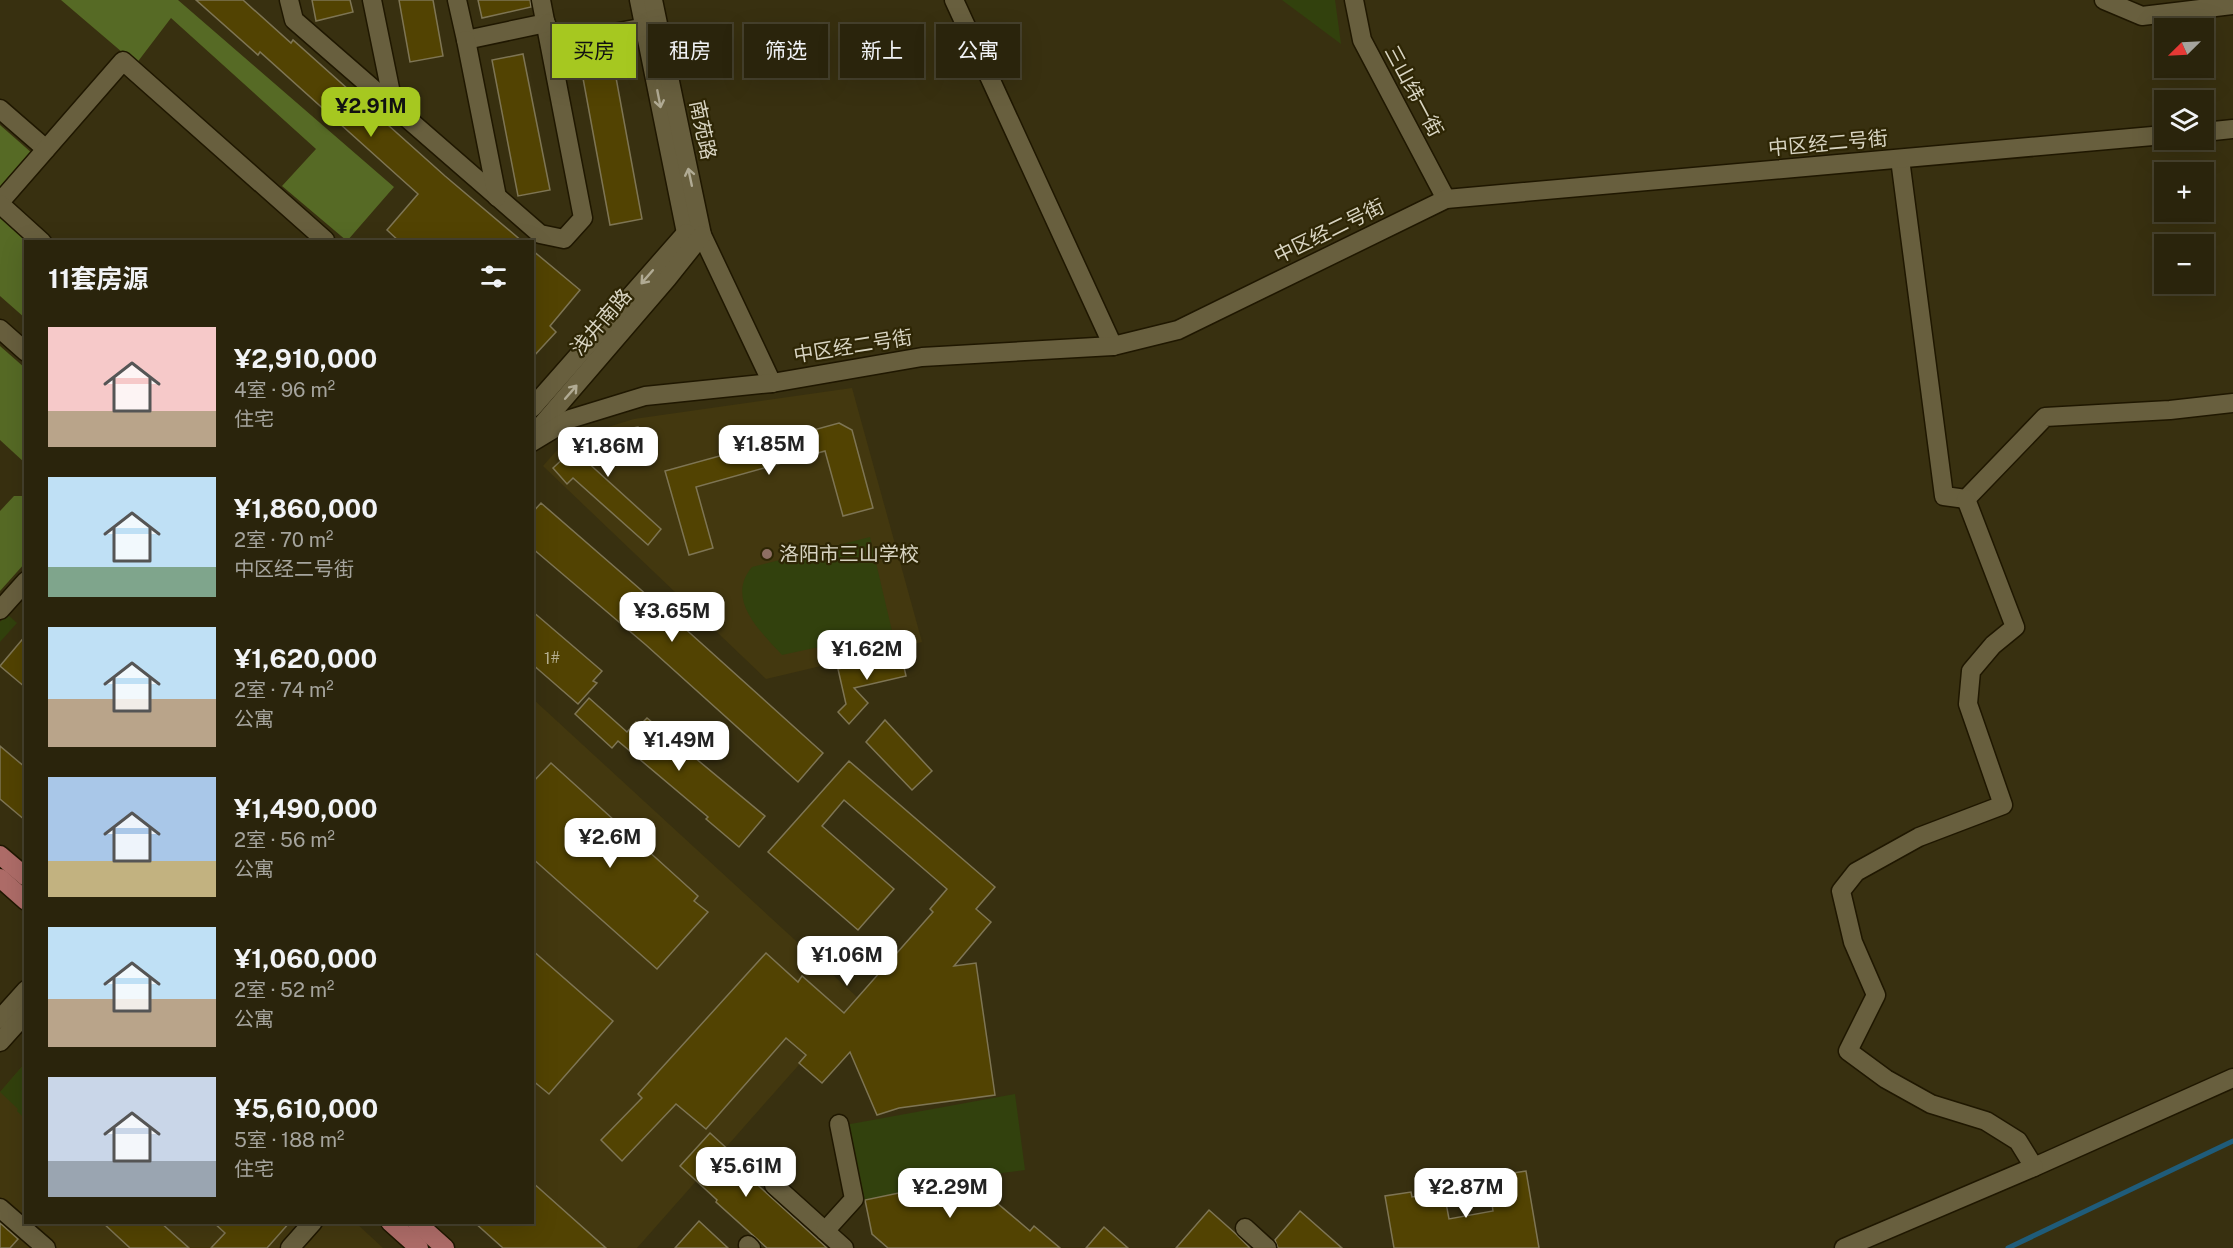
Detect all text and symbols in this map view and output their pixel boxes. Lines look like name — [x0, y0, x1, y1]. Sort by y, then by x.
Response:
north arrow — [2154, 18, 2214, 78]
map controls — [2154, 18, 2214, 294]
chip: 买房 — [552, 24, 636, 78]
chip: 租房 — [648, 24, 732, 78]
chip: 筛选 — [744, 24, 828, 78]
chip: 新上 — [840, 24, 924, 78]
chip: 公寓 — [936, 24, 1020, 78]
street label: 三山纬一街 — [1380, 41, 1448, 141]
pin: ¥2.91M — [322, 87, 420, 138]
one-way arrow — [654, 88, 665, 108]
button: layers — [2154, 90, 2214, 150]
text: ¥2.91M — [335, 94, 407, 118]
street label: 南苑路 — [685, 98, 721, 162]
street label: 中区经二号街 — [1767, 126, 1889, 160]
button: + — [2154, 162, 2214, 222]
one-way arrow — [684, 168, 695, 188]
street label: 中区经二号街 — [1270, 194, 1388, 268]
button: − — [2154, 234, 2214, 294]
icon: filters — [477, 260, 510, 293]
text: 11套房源 — [48, 263, 148, 294]
one-way arrow — [641, 269, 654, 285]
street label: 浅井南路 — [566, 284, 636, 360]
street label: 中区经二号街 — [792, 325, 914, 367]
text: ¥2,910,000 — [234, 343, 377, 374]
icon: home — [96, 351, 168, 423]
text: 4室 · 96 m² — [234, 378, 335, 402]
one-way arrow — [564, 384, 577, 400]
text: 住宅 — [234, 407, 274, 431]
pin: ¥1.85M — [720, 425, 818, 476]
pin: ¥1.86M — [559, 427, 657, 478]
text: ¥1.85M — [733, 432, 805, 456]
text: ¥1.86M — [572, 434, 644, 458]
text: ¥1,860,000 — [234, 493, 378, 524]
icon: home — [96, 501, 168, 573]
text: 2室 · 70 m² — [234, 528, 333, 552]
place label: 洛阳市三山学校 — [779, 542, 919, 566]
marker: 洛阳市三山学校 — [760, 547, 774, 561]
text: 中区经二号街 — [234, 557, 354, 581]
pin: ¥3.65M — [623, 592, 721, 643]
text: ¥3.65M — [634, 599, 710, 623]
pin: ¥1.62M — [818, 630, 916, 681]
text: ¥1.62M — [831, 637, 903, 661]
text: ¥1,620,000 — [234, 643, 377, 674]
house number: 1# — [544, 649, 560, 668]
icon: home — [96, 651, 168, 723]
text: 2室 · 74 m² — [234, 678, 334, 702]
text: 公寓 — [234, 707, 274, 731]
pin: ¥1.49M — [630, 721, 728, 772]
text: ¥1.49M — [643, 728, 715, 752]
text: ¥1,490,000 — [234, 793, 378, 824]
icon: home — [96, 801, 168, 873]
pin: ¥2.6M — [568, 818, 652, 869]
text: ¥2.6M — [579, 825, 641, 849]
text: 2室 · 56 m² — [234, 828, 335, 852]
text: 公寓 — [234, 857, 274, 881]
pin: ¥1.06M — [798, 936, 896, 987]
text: ¥1,060,000 — [234, 943, 377, 974]
text: ¥1.06M — [811, 943, 883, 967]
icon: home — [96, 951, 168, 1023]
text: 2室 · 52 m² — [234, 978, 334, 1002]
text: 公寓 — [234, 1007, 274, 1031]
text: ¥5,610,000 — [234, 1093, 378, 1124]
icon: home — [96, 1101, 168, 1173]
text: 5室 · 188 m² — [234, 1128, 344, 1152]
pin: ¥5.61M — [697, 1147, 795, 1198]
text: ¥5.61M — [710, 1154, 782, 1178]
text: 住宅 — [234, 1157, 274, 1181]
pin: ¥2.29M — [901, 1168, 999, 1219]
pin: ¥2.87M — [1417, 1168, 1515, 1219]
text: ¥2.29M — [912, 1175, 988, 1199]
text: ¥2.87M — [1428, 1175, 1504, 1199]

